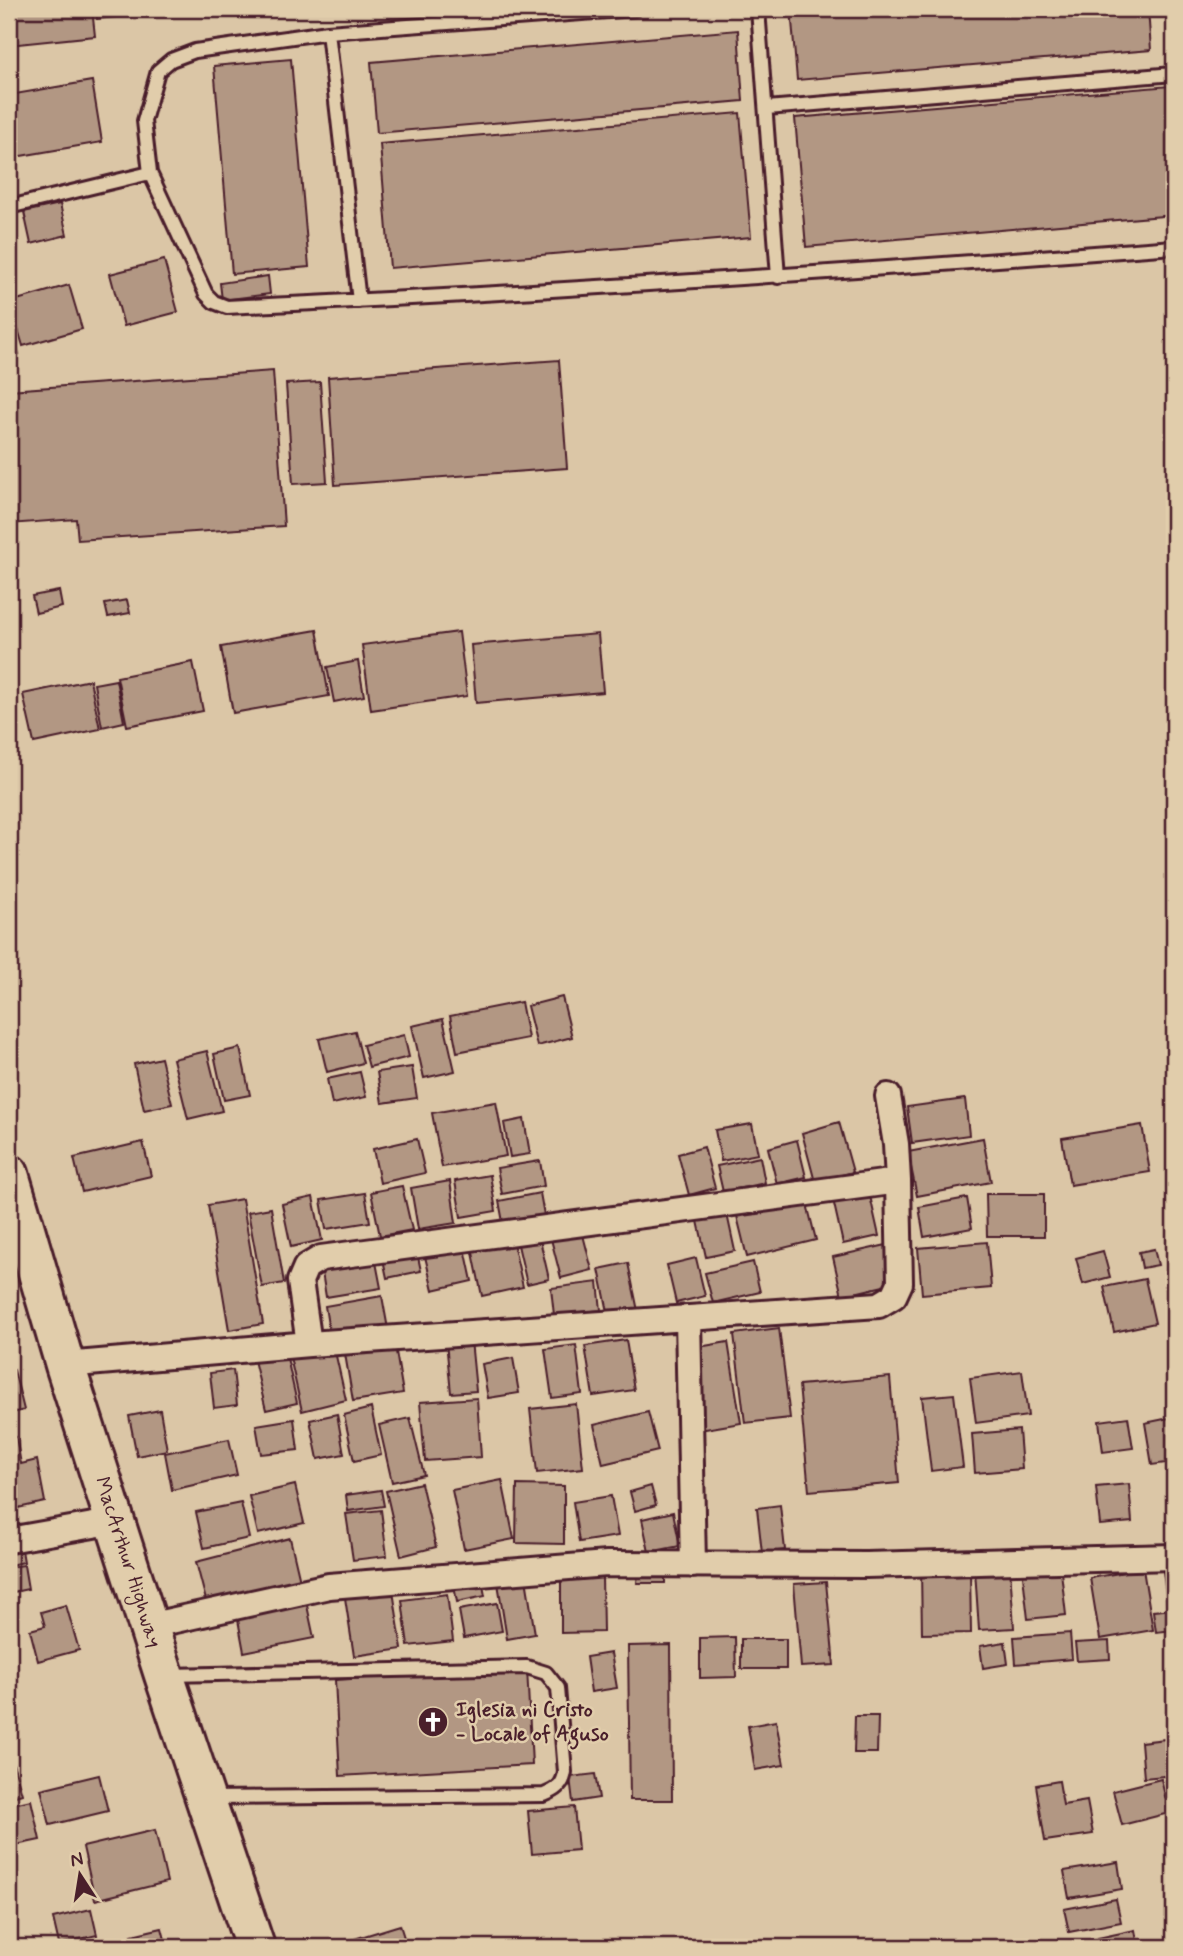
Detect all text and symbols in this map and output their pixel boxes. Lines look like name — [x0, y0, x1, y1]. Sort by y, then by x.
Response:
street label: MacArthur Highway — [88, 1473, 168, 1651]
place label: Iglesia ni Cristo - Locale of Aguso — [456, 1696, 609, 1750]
church icon: Iglesia ni Cristo - Locale of Aguso — [416, 1705, 450, 1739]
north arrow — [46, 1840, 116, 1910]
text: N — [68, 1846, 86, 1873]

